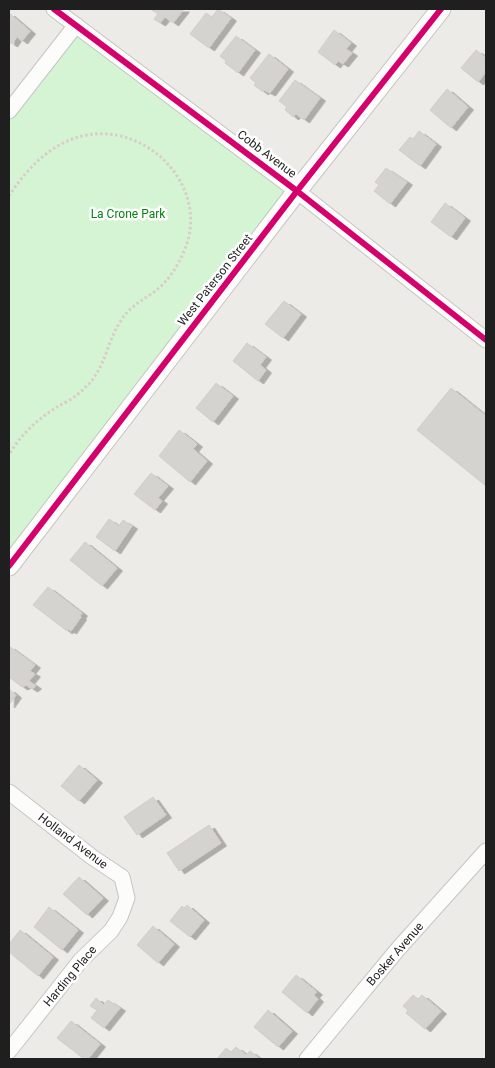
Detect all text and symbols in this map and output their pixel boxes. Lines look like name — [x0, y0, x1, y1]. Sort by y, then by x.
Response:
street label: Cobb Avenue — [235, 127, 299, 181]
park label: La Crone Park — [91, 207, 166, 221]
street label: West Paterson Street — [175, 231, 255, 329]
street label: Holland Avenue — [35, 810, 111, 872]
street label: Bosker Avenue — [364, 920, 426, 988]
street label: Harding Place — [41, 943, 99, 1009]

